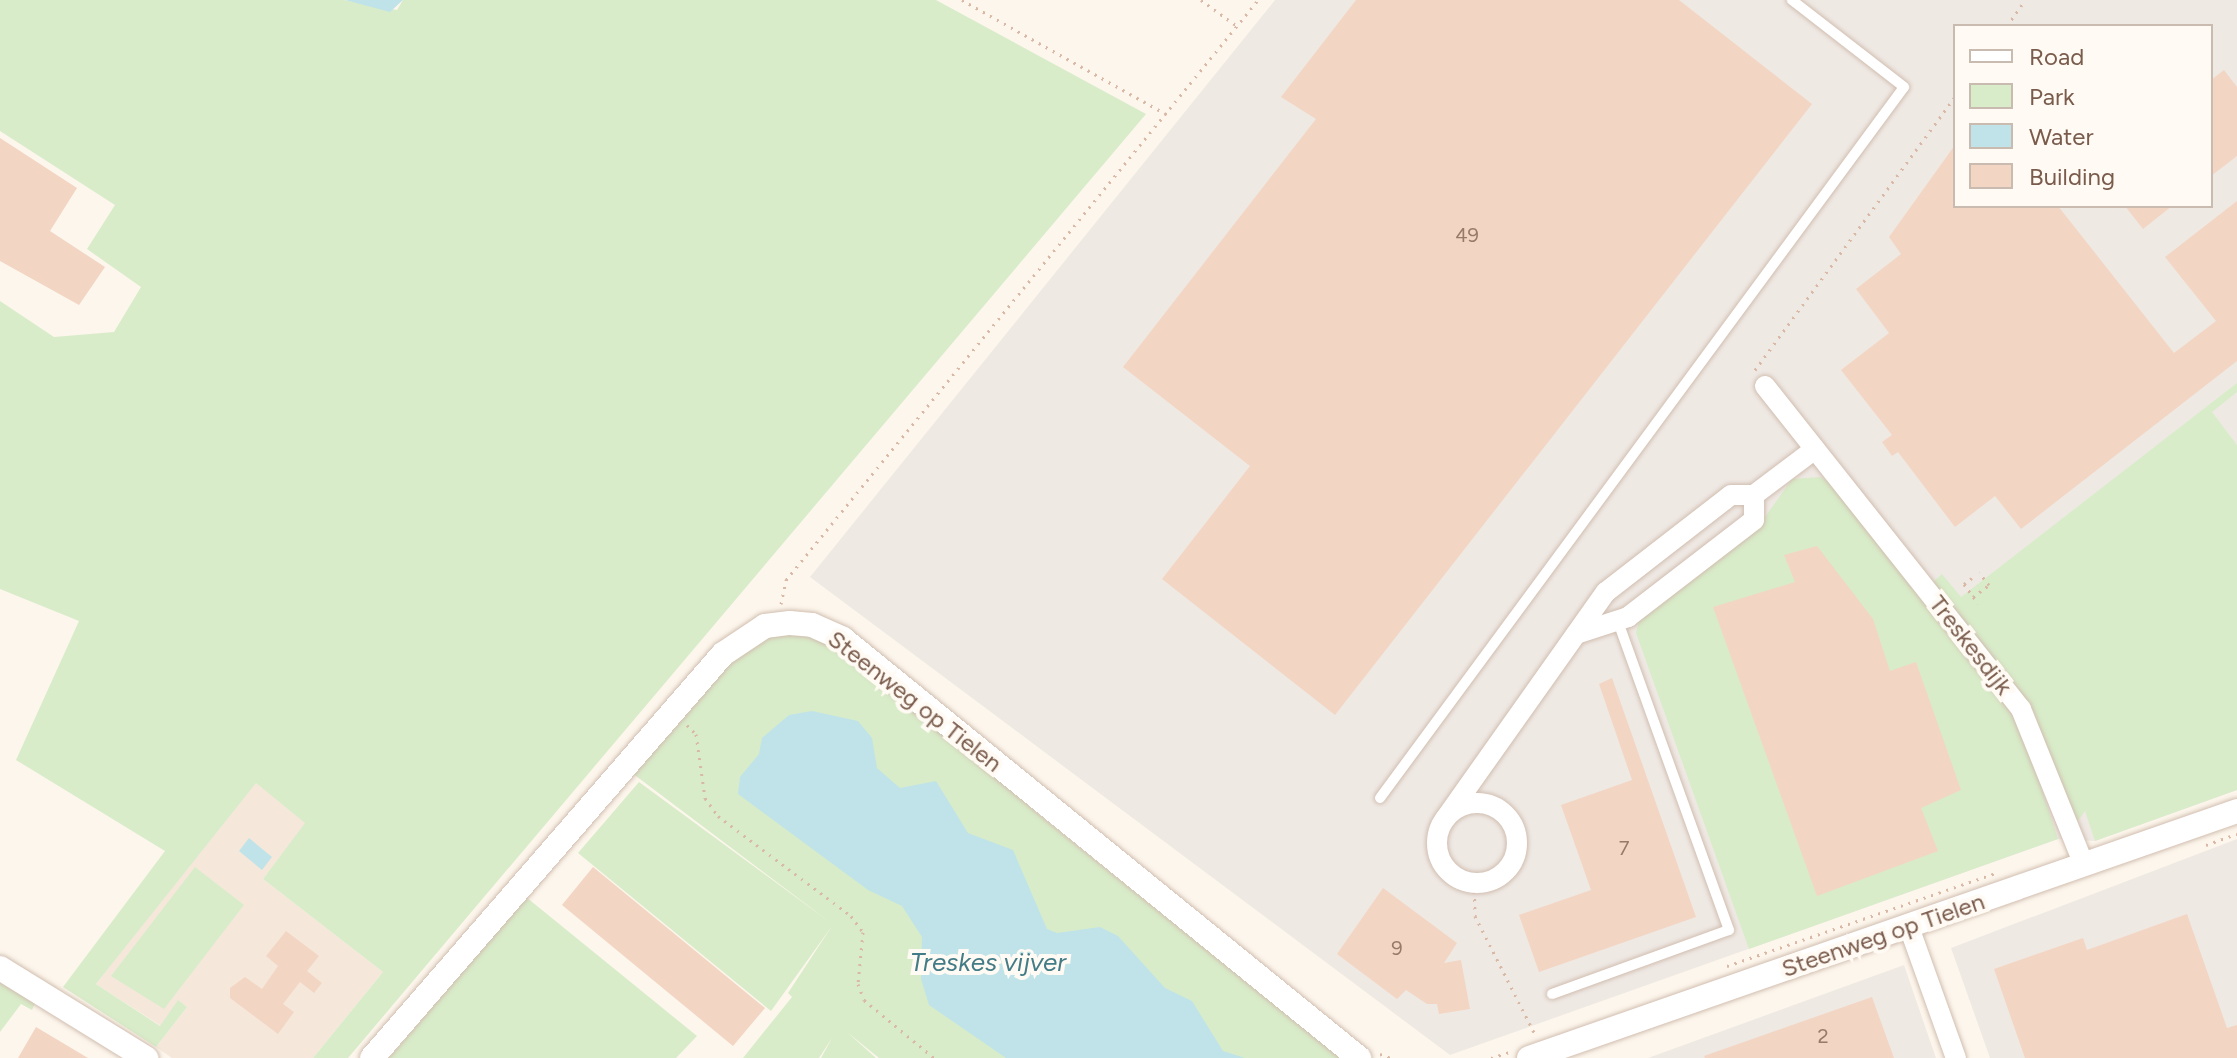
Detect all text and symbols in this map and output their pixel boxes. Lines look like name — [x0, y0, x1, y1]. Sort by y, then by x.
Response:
legend — [1953, 24, 2213, 208]
text: Road — [2029, 42, 2084, 71]
text: Park — [2029, 82, 2075, 111]
text: Water — [2029, 122, 2094, 151]
text: Building — [2029, 162, 2115, 191]
house number: 49 — [1455, 223, 1479, 247]
street label: Treskesdijk — [1923, 590, 2019, 700]
street label: Steenweg op Tielen — [822, 624, 1008, 778]
house number: 7 — [1619, 836, 1629, 860]
street label: Steenweg op Tielen — [1778, 887, 1988, 983]
house number: 9 — [1391, 936, 1403, 960]
water label: Treskes vijver — [910, 947, 1066, 979]
house number: 2 — [1817, 1024, 1829, 1048]

